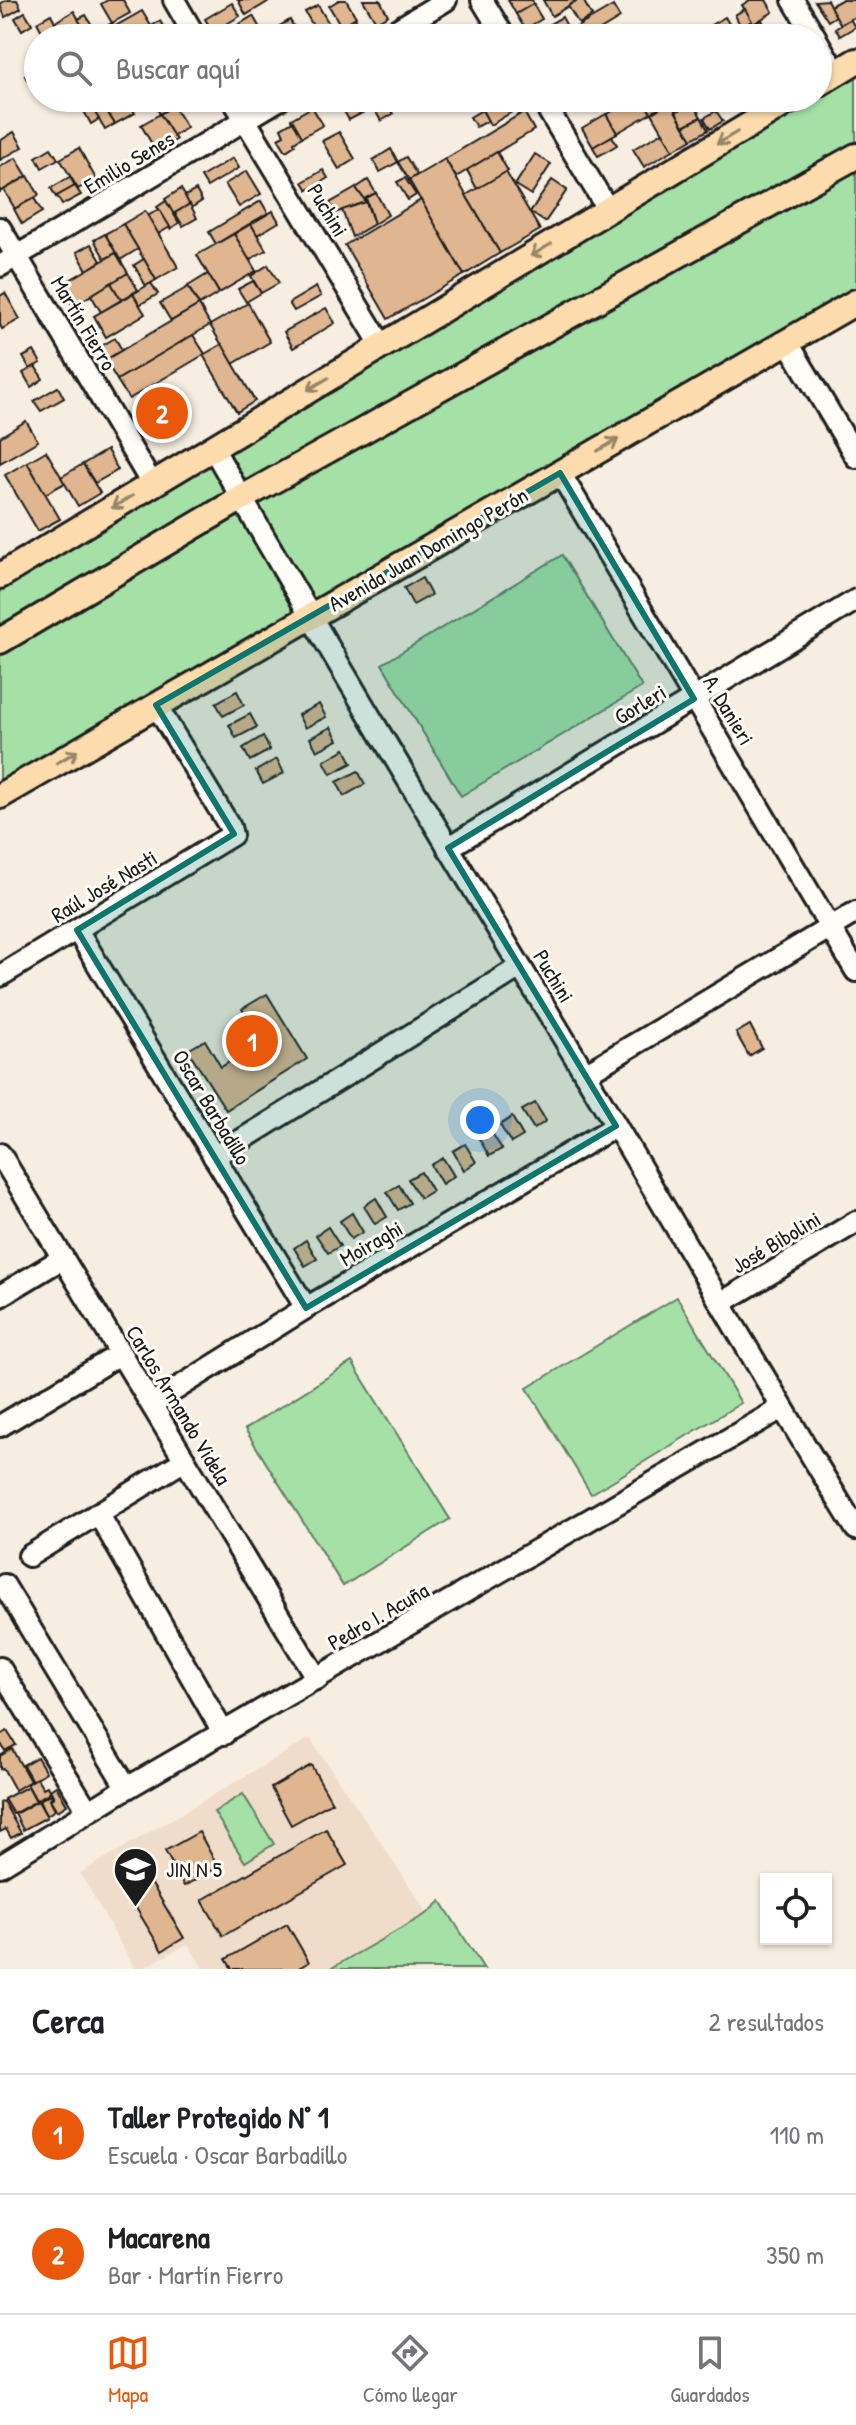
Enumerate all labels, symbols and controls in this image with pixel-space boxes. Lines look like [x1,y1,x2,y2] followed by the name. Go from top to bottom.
[24,24,832,112] search box
[52,46,96,90] icon: search
[116,48,241,88] text: Buscar aquí
[78,123,180,201] street label: Emilio Senes
[716,130,739,146] one-way arrow
[300,178,356,242] street label: Puchini
[530,243,553,259] one-way arrow
[44,270,124,376] street label: Martín Fierro
[307,377,330,393] one-way arrow
[136,383,188,443] pin: 2
[596,437,619,453] one-way arrow
[323,480,533,618] street label: Avenida Juan Domingo Perón
[111,495,134,511] one-way arrow
[696,669,762,751] street label: A. Danieri
[608,677,672,731] street label: Gorleri
[55,749,78,765] one-way arrow
[45,843,163,929] street label: Raúl José Nasti
[526,944,582,1008] street label: Puchini
[226,1011,278,1071] pin: 1
[166,1044,258,1170] street label: Oscar Barbadillo
[460,1100,500,1140] your location
[726,1204,826,1280] street label: José Bibolini
[334,1213,408,1273] street label: Moiraghi
[119,1319,239,1491] street label: Carlos Armando Videla
[322,1575,434,1657] street label: Pedro I. Acuña
[111,1845,159,1908] school or university icon: JIN N 5
[166,1854,222,1884] place label: JIN N 5
[760,1873,832,1945] map controls
[760,1873,832,1945] button: locate
[32,1998,104,2044] text: Cerca
[708,2004,824,2039] text: 2 resultados
[108,2097,329,2137] text: Taller Protegido N° 1
[53,2117,63,2152] text: 1
[770,2117,824,2152] text: 110 m
[108,2137,347,2172] text: Escuela · Oscar Barbadillo
[108,2217,210,2257] text: Macarena
[52,2237,64,2272] text: 2
[766,2237,824,2272] text: 350 m
[108,2257,283,2292] text: Bar · Martín Fierro
[106,2331,150,2409] tab: Mapa
[363,2331,458,2409] tab: Cómo llegar
[670,2331,750,2409] tab: Guardados

